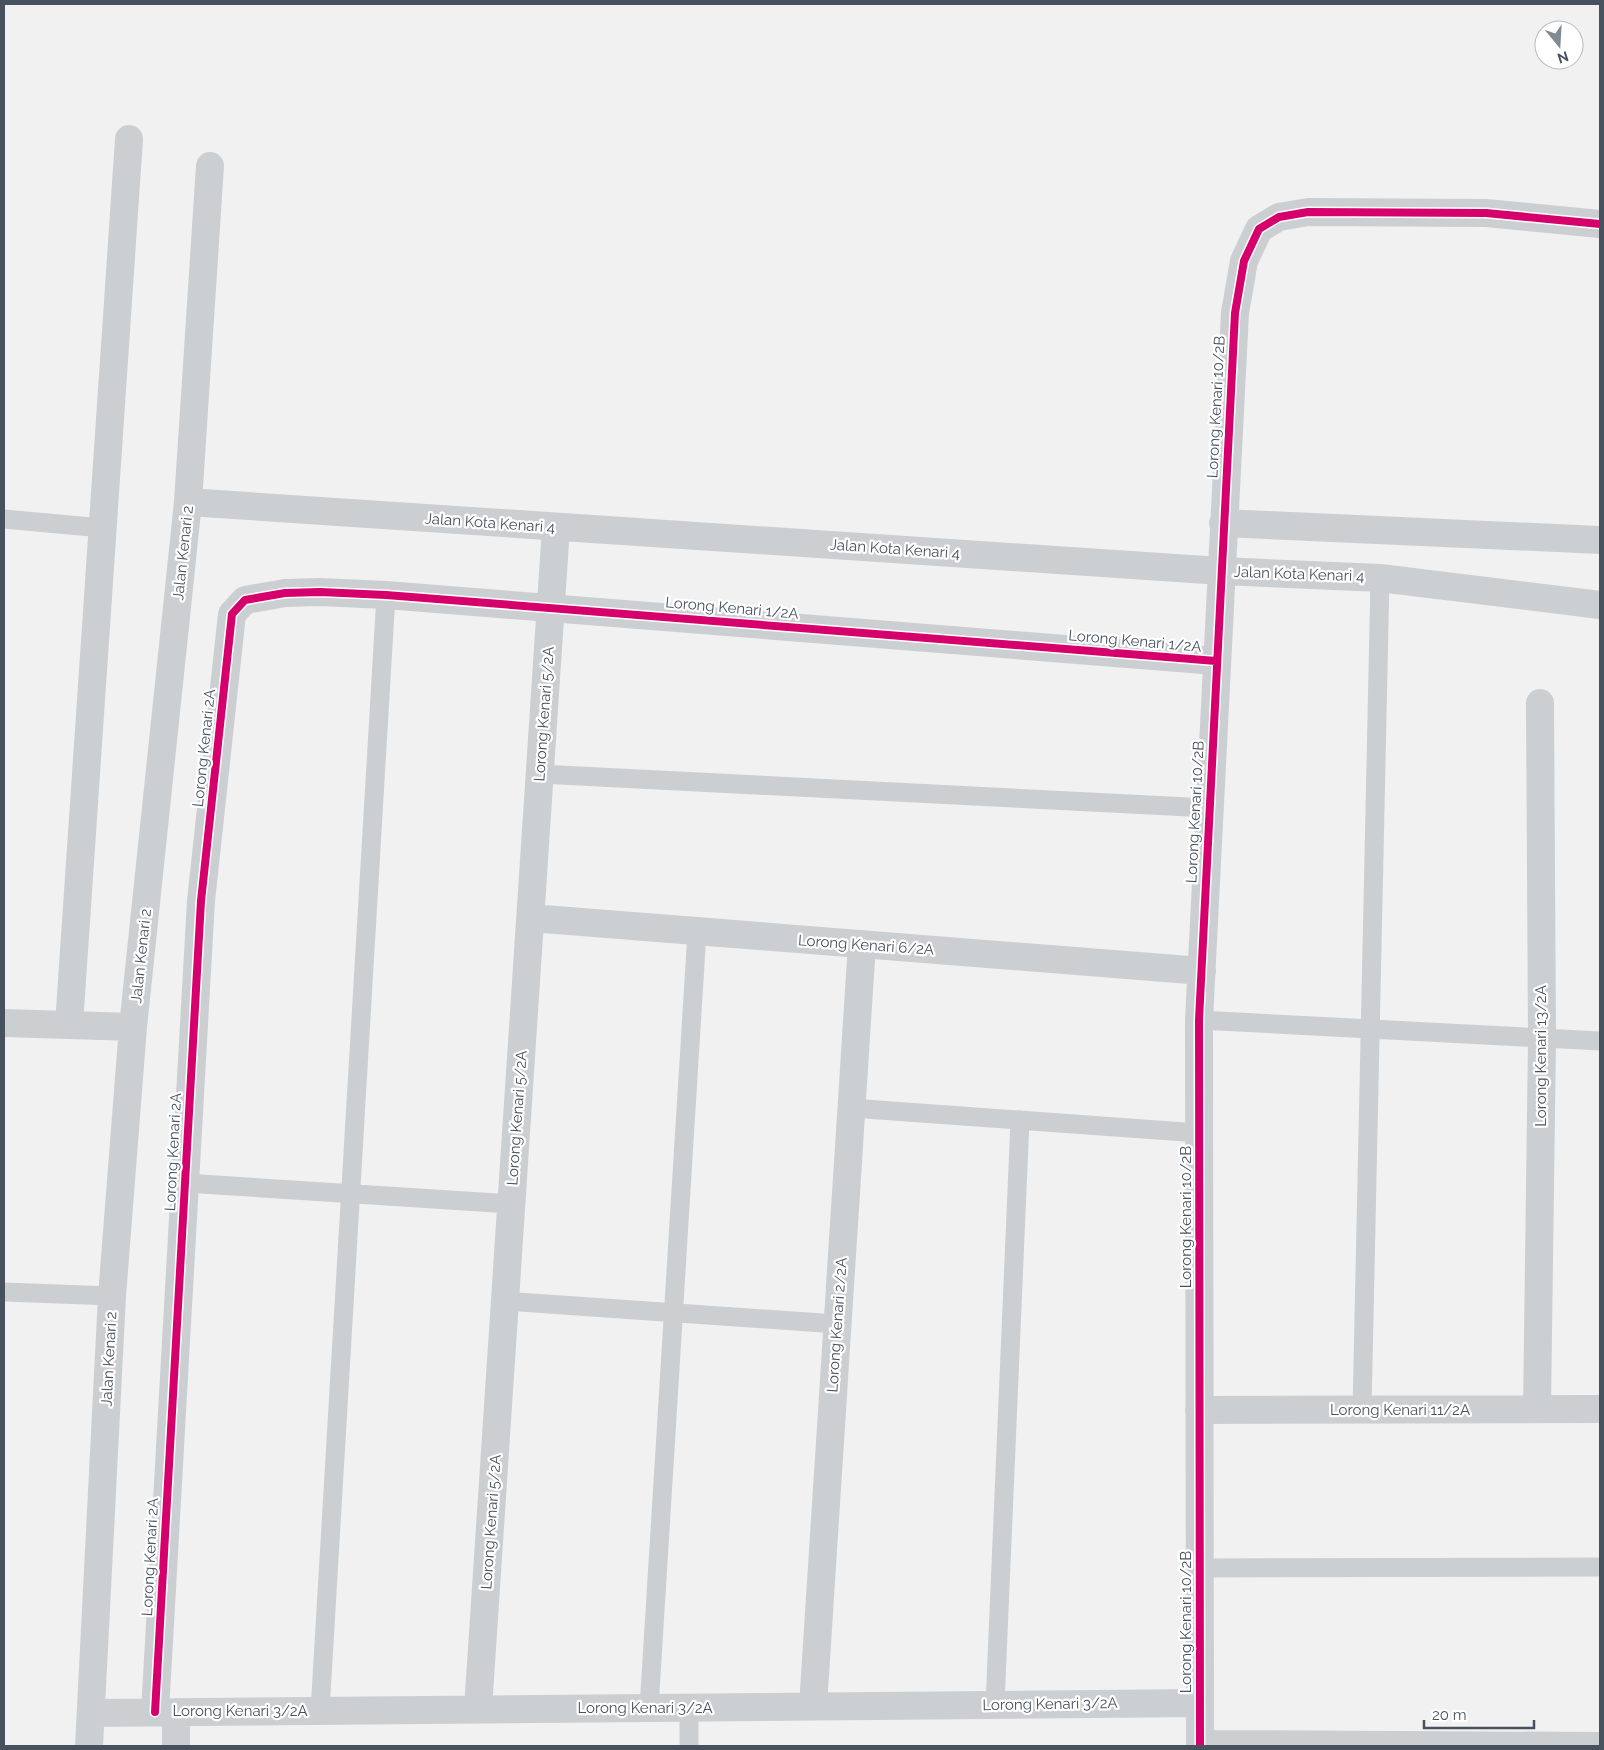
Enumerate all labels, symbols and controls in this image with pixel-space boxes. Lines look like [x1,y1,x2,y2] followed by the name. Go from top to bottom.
[1534,20,1584,70] north arrow
[1555,48,1571,67] text: N
[1203,335,1229,479] street label: Lorong Kenari 10/2B
[169,505,197,601] street label: Jalan Kenari 2
[424,509,556,537] street label: Jalan Kota Kenari 4
[829,535,961,563] street label: Jalan Kota Kenari 4
[1233,563,1365,585] street label: Jalan Kota Kenari 4
[665,593,799,623] street label: Lorong Kenari 1/2A
[1068,626,1202,656] street label: Lorong Kenari 1/2A
[530,646,558,782] street label: Lorong Kenari 5/2A
[189,688,219,808] street label: Lorong Kenari 2A
[1182,740,1208,884] street label: Lorong Kenari 10/2B
[127,908,155,1004] street label: Jalan Kenari 2
[797,931,935,959] street label: Lorong Kenari 6/2A
[1532,985,1550,1127] street label: Lorong Kenari 13/2A
[503,1050,531,1186] street label: Lorong Kenari 5/2A
[161,1092,185,1212] street label: Lorong Kenari 2A
[1177,1146,1195,1288] street label: Lorong Kenari 10/2B
[823,1257,851,1393] street label: Lorong Kenari 2/2A
[98,1311,120,1407] street label: Jalan Kenari 2
[1330,1401,1470,1419] street label: Lorong Kenari 11/2A
[477,1454,505,1590] street label: Lorong Kenari 5/2A
[138,1497,162,1617] street label: Lorong Kenari 2A
[1177,1551,1195,1693] street label: Lorong Kenari 10/2B
[982,1694,1118,1714] street label: Lorong Kenari 3/2A
[1424,1698,1534,1730] scale bar
[577,1699,713,1717] street label: Lorong Kenari 3/2A
[172,1702,308,1720] street label: Lorong Kenari 3/2A
[1432,1706,1467,1724] text: 20 m

